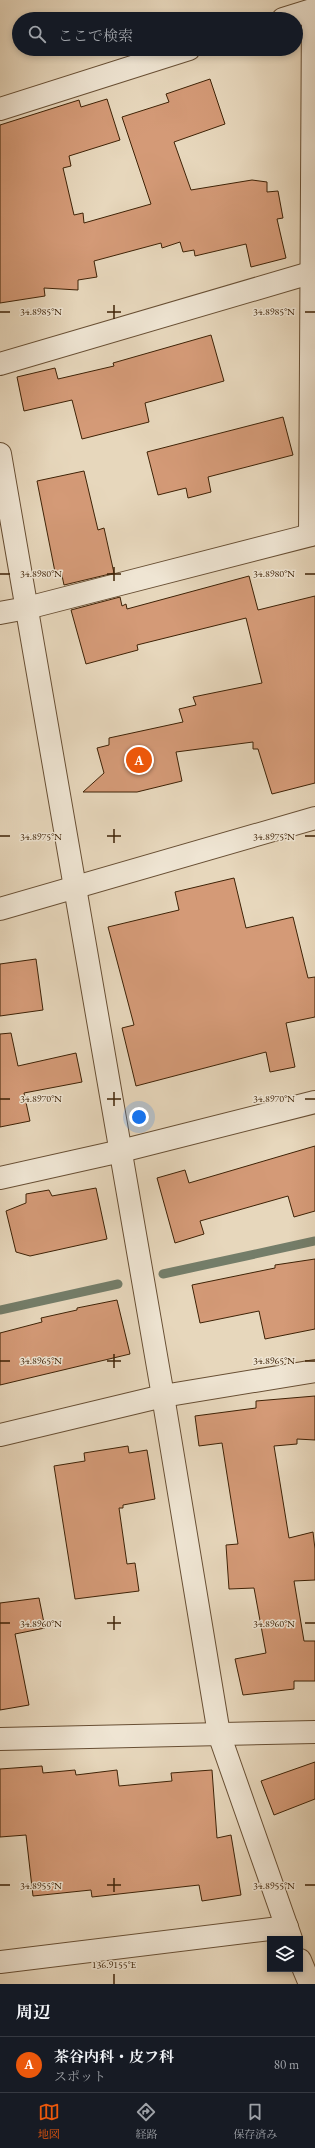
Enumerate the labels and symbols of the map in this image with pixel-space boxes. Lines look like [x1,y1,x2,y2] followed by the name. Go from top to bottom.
[20,305,62,318] text: 34.8985°N
[253,305,295,318] text: 34.8985°N
[20,567,62,580] text: 34.8980°N
[253,567,295,580] text: 34.8980°N
[126,745,152,775] pin: A
[20,830,62,843] text: 34.8975°N
[253,830,295,843] text: 34.8975°N
[20,1092,62,1105] text: 34.8970°N
[253,1092,295,1105] text: 34.8970°N
[129,1107,149,1127] your location
[20,1354,62,1367] text: 34.8965°N
[253,1354,295,1367] text: 34.8965°N
[20,1617,62,1630] text: 34.8960°N
[253,1617,295,1630] text: 34.8960°N
[20,1879,62,1892] text: 34.8955°N
[253,1879,295,1892] text: 34.8955°N
[92,1958,137,1971] text: 136.9155°E

